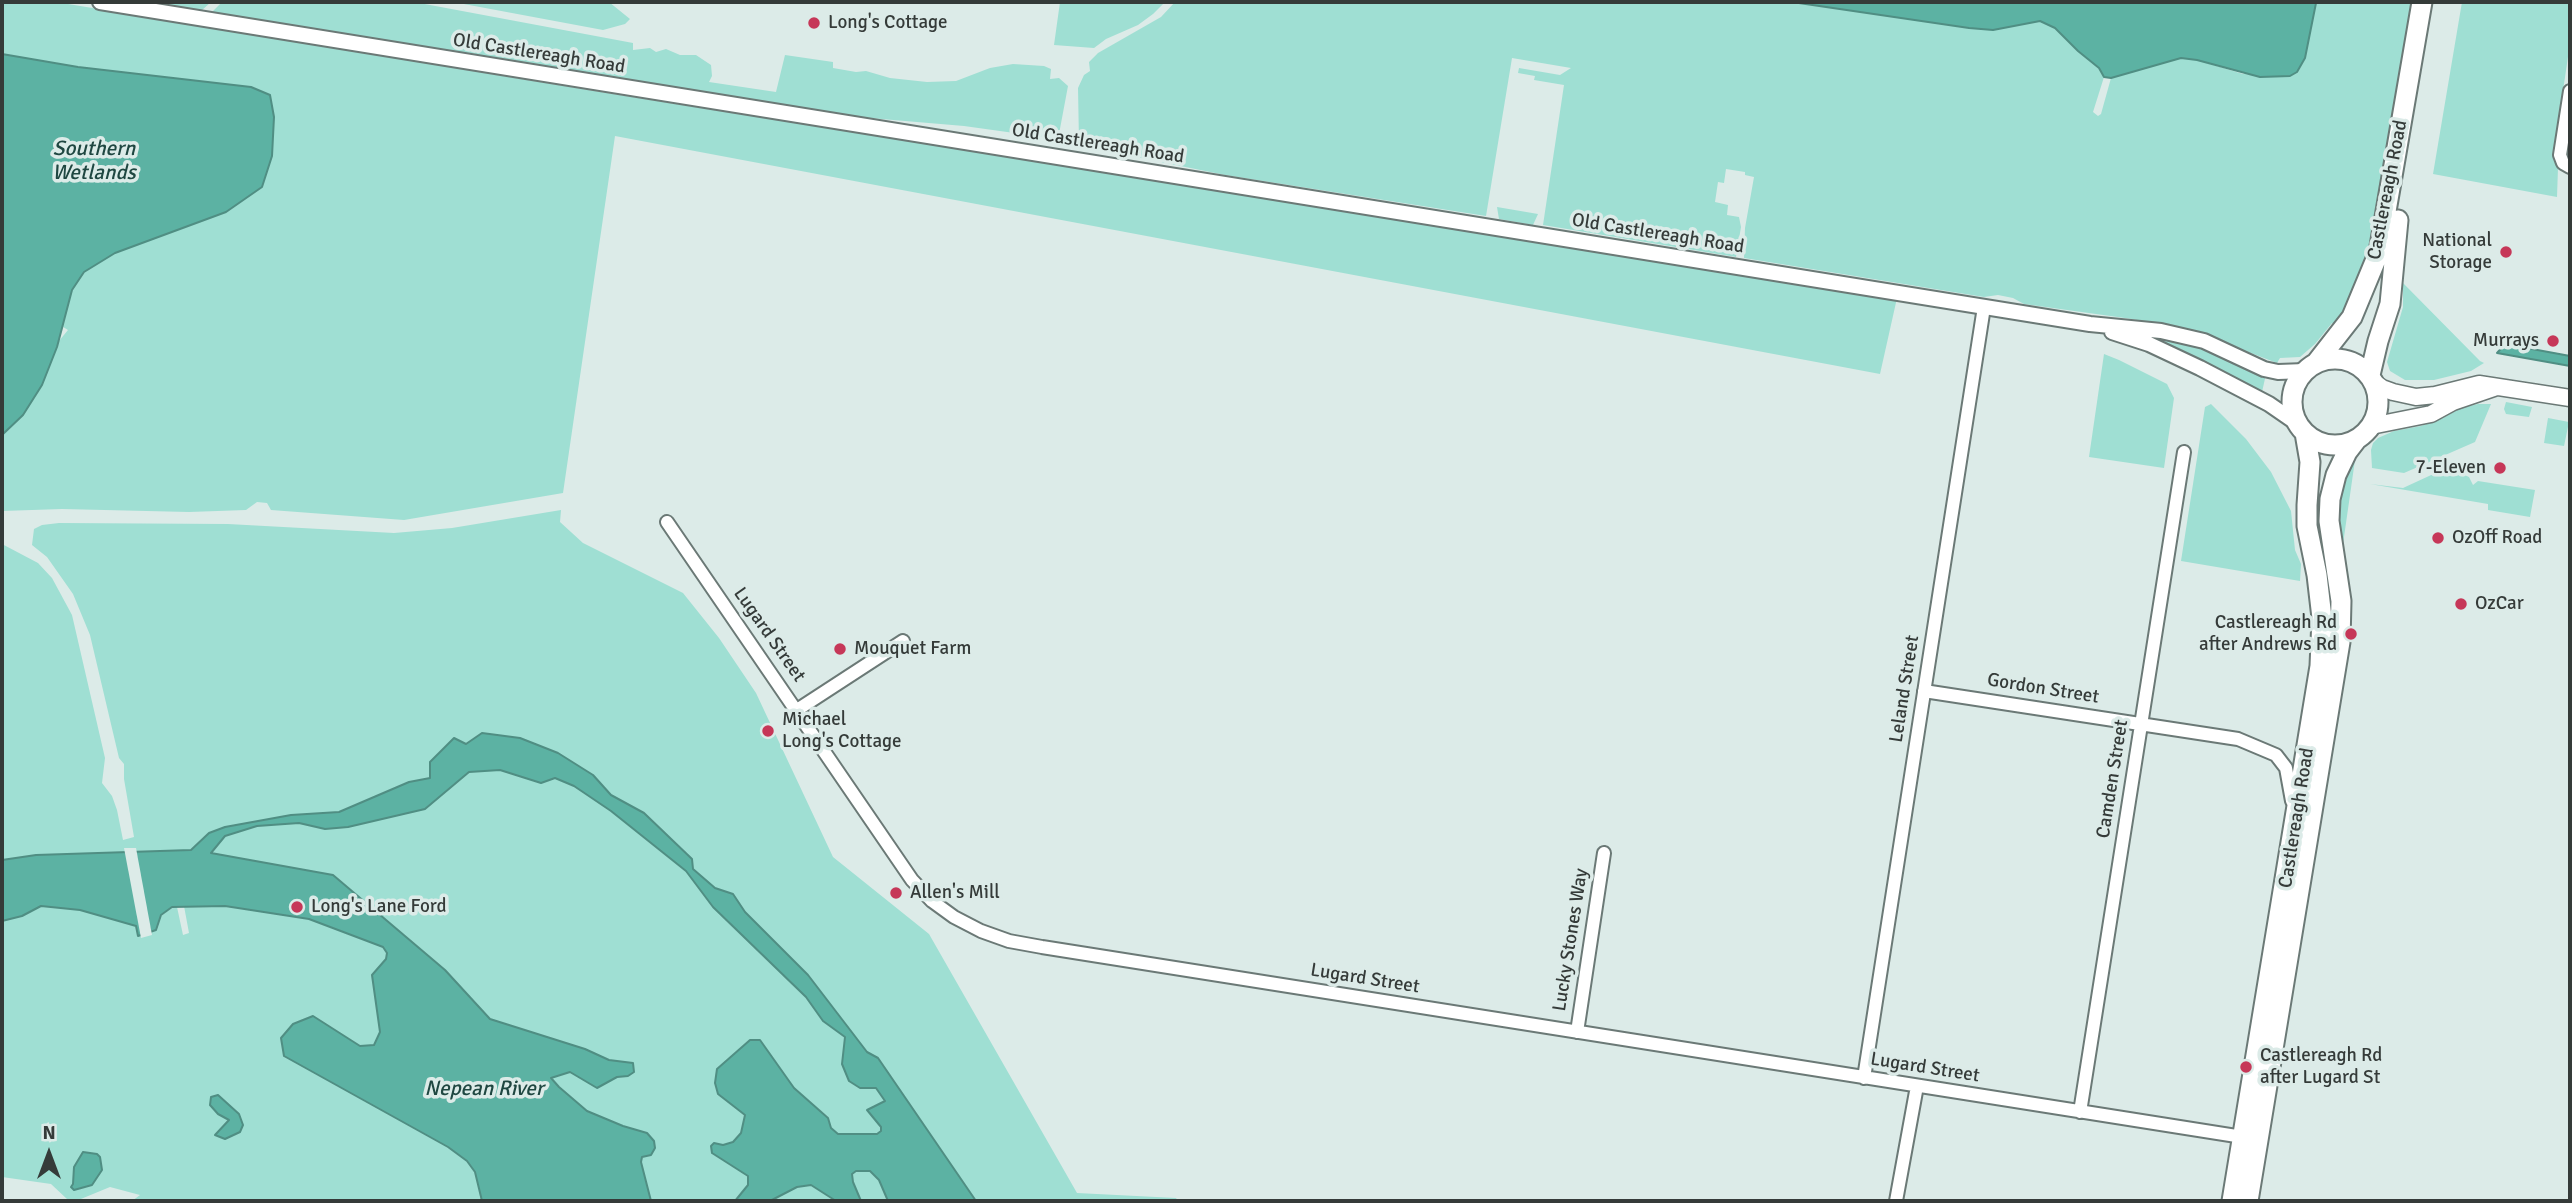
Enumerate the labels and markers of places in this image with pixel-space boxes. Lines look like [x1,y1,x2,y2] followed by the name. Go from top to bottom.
[828,12,948,34] place label: Long's Cottage
[806,15,822,31] marker: Long's Cottage
[2422,230,2492,274] place label: National Storage
[2498,244,2514,260] marker: National Storage
[2473,330,2539,352] place label: Murrays
[2545,333,2561,349] marker: Murrays
[2415,457,2486,479] place label: 7-Eleven
[2492,460,2508,476] marker: 7-Eleven
[2452,527,2542,549] place label: OzOff Road
[2430,530,2446,546] marker: OzOff Road
[2475,593,2524,615] place label: OzCar
[2453,596,2469,612] marker: OzCar
[2199,612,2337,656] place label: Castlereagh Rd after Andrews Rd
[2343,626,2359,642] marker: Castlereagh Rd after Andrews Rd
[854,638,971,660] place label: Mouquet Farm
[832,641,848,657] marker: Mouquet Farm
[782,709,902,753] place label: Michael Long's Cottage
[760,723,776,739] marker: Michael Long's Cottage
[910,882,1000,904] place label: Allen's Mill
[888,885,904,901] marker: Allen's Mill
[311,896,447,918] place label: Long's Lane Ford
[289,899,305,915] marker: Long's Lane Ford
[2260,1045,2382,1089] place label: Castlereagh Rd after Lugard St
[2238,1059,2254,1075] marker: Castlereagh Rd after Lugard St

